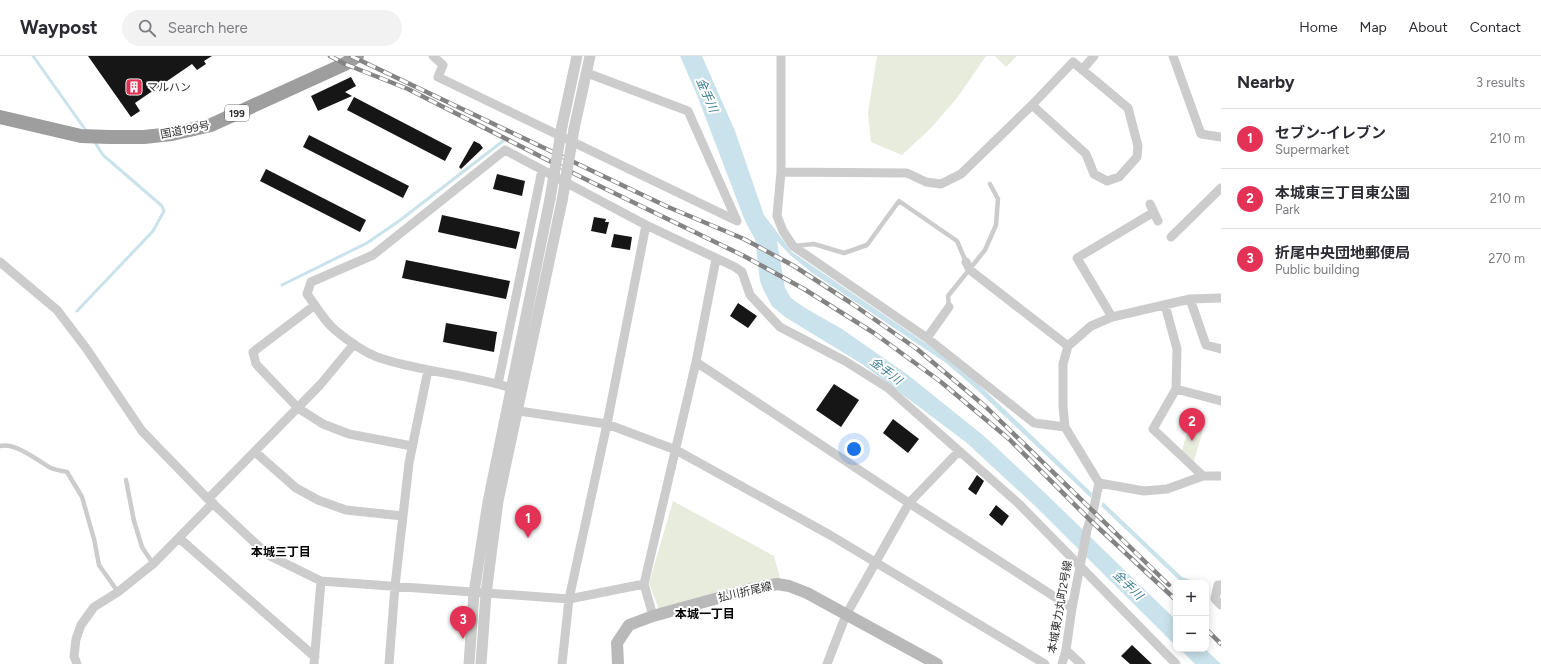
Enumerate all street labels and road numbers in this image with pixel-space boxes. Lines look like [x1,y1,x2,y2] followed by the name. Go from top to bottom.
[225,105,249,121] road number: 199
[159,119,211,141] street label: 国道199号
[1045,560,1075,654] street label: 本城東力丸町2号線
[717,579,773,605] street label: 払川折尾線

